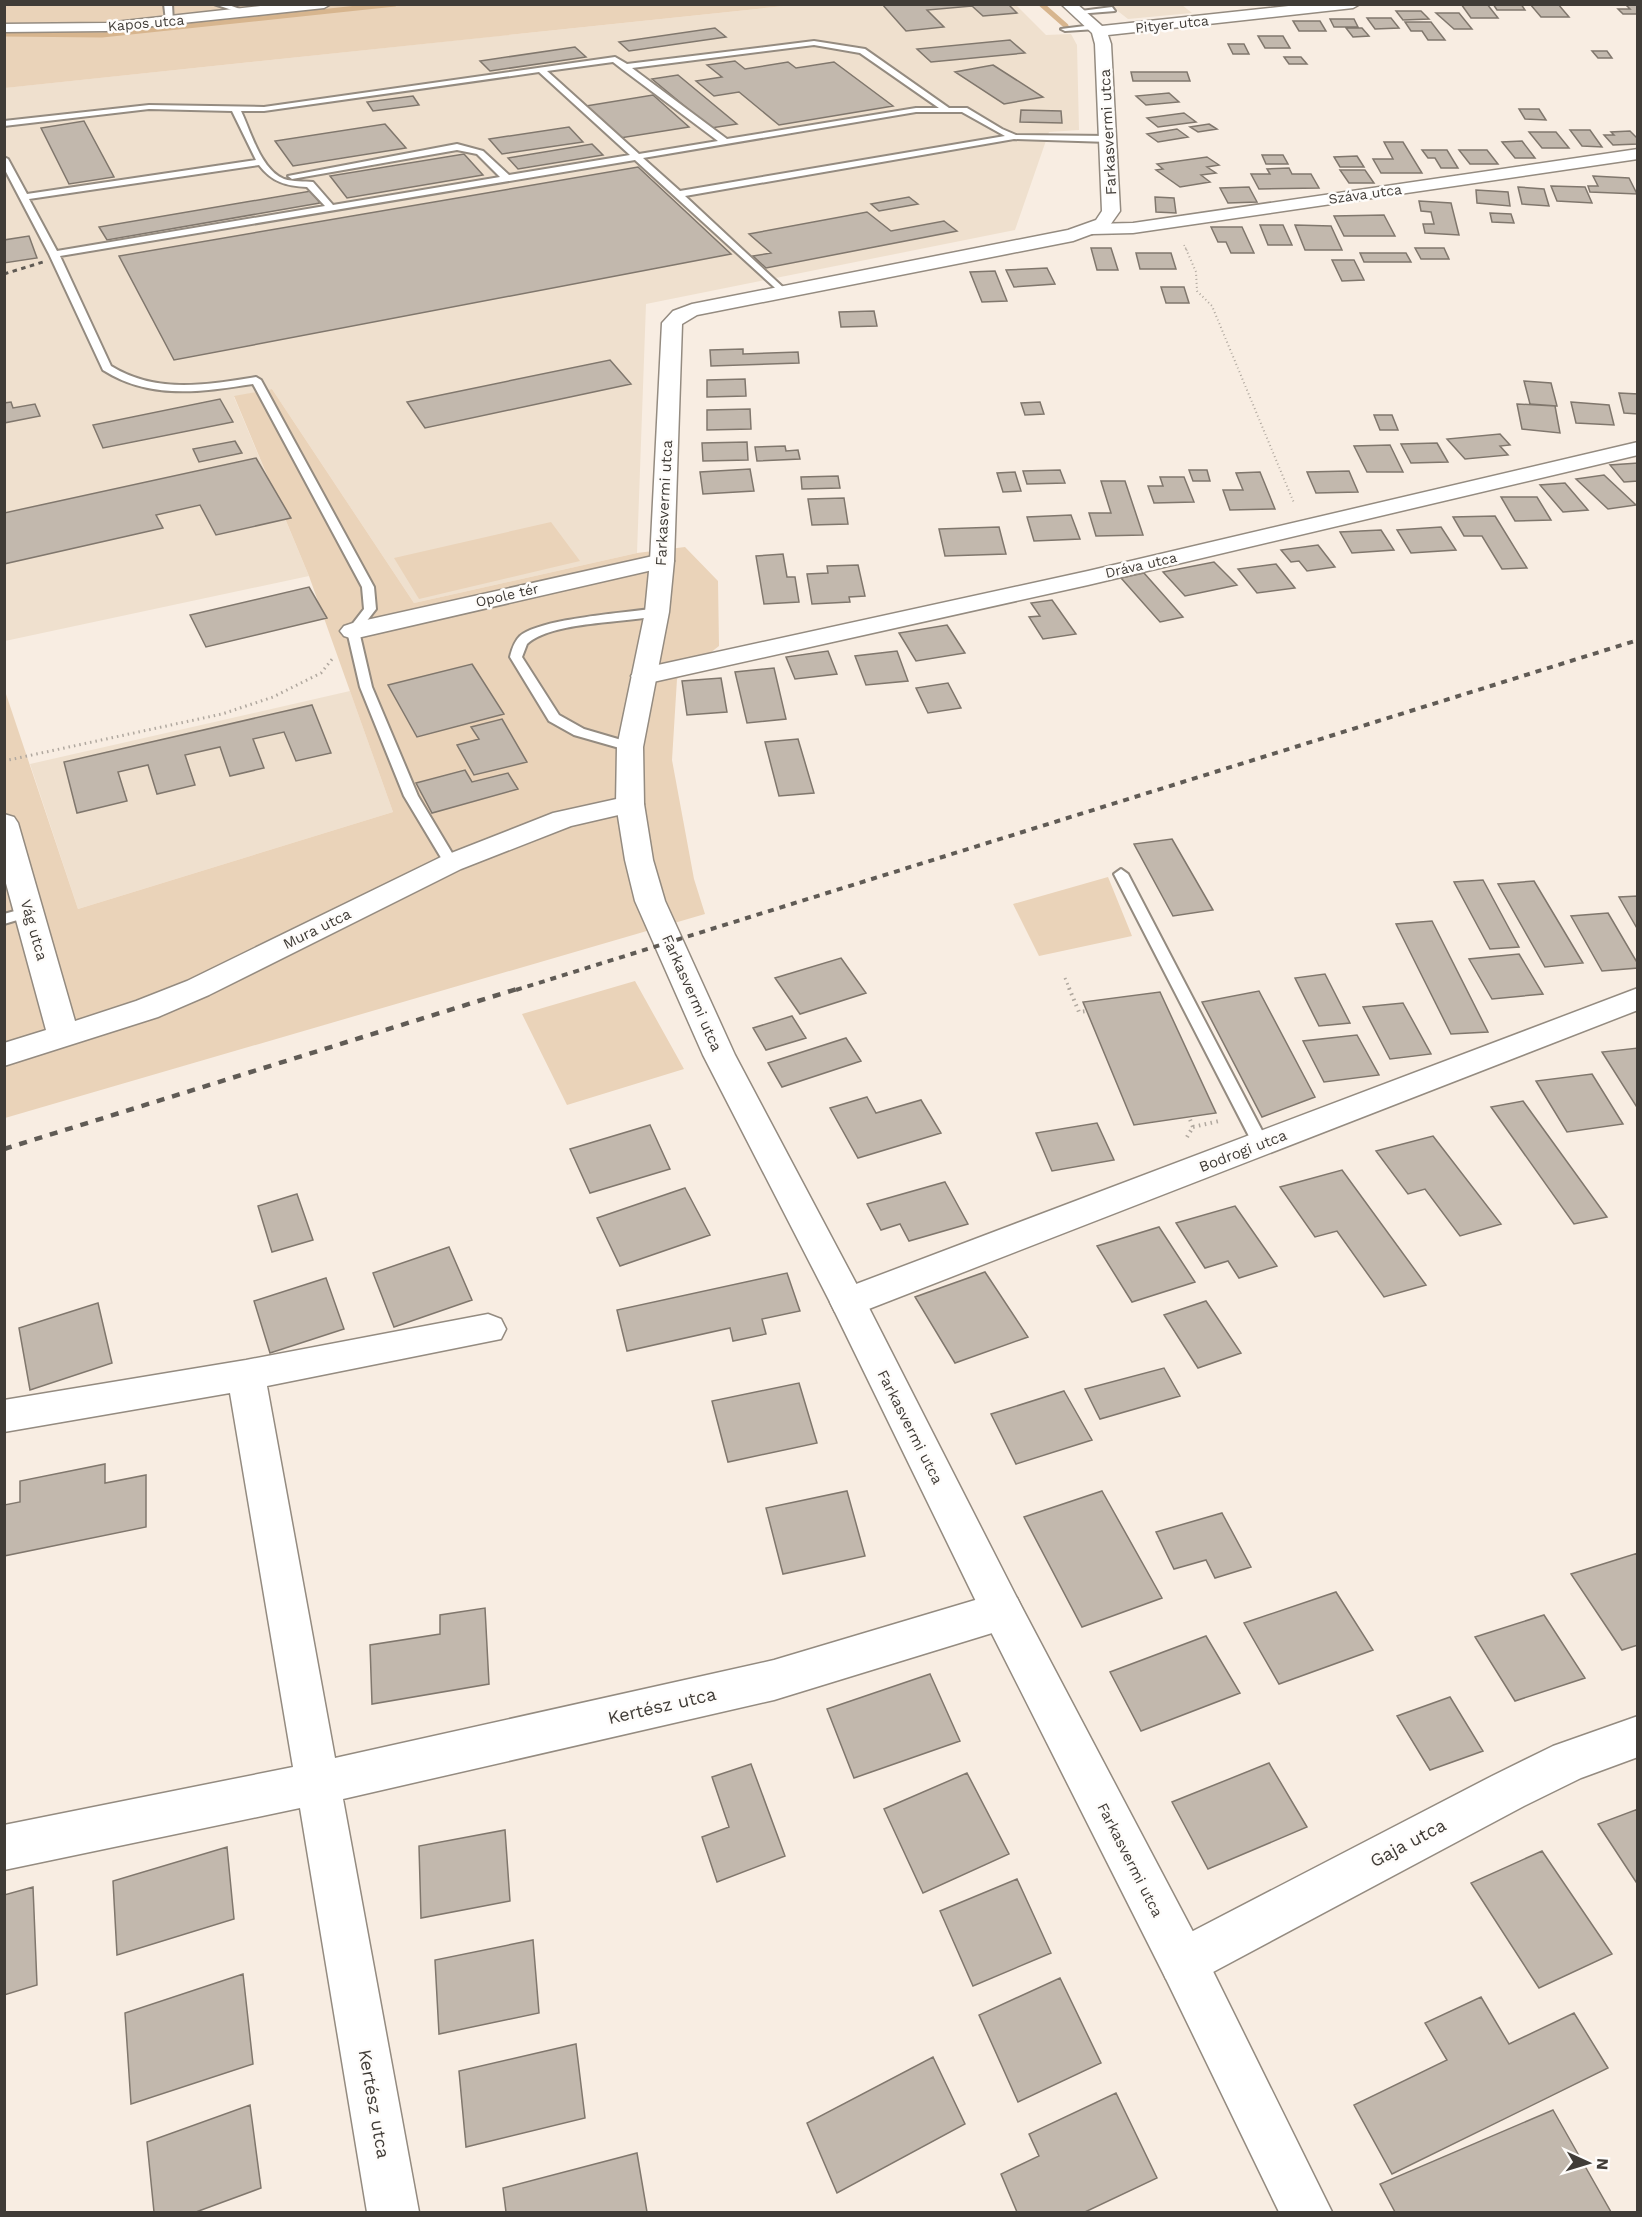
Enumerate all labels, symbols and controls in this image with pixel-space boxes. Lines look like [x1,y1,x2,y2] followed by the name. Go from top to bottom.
[107,12,185,34] street label: Kapos utca
[1134,12,1210,36] street label: Pityer utca
[1096,68,1120,195] street label: Farkasvermi utca
[1327,181,1403,207] street label: Száva utca
[652,439,676,566] street label: Farkasvermi utca
[1104,549,1178,581] street label: Dráva utca
[474,580,540,610] street label: Opole tér
[17,897,51,963] street label: Vág utca
[280,905,354,953] street label: Mura utca
[658,932,726,1055] street label: Farkasvermi utca
[1197,1126,1290,1176] street label: Bodrogi utca
[873,1367,947,1488] street label: Farkasvermi utca
[606,1683,718,1728] street label: Kertész utca
[1093,1800,1167,1921] street label: Farkasvermi utca
[1366,1814,1449,1871] street label: Gaja utca
[355,2048,394,2160] street label: Kertész utca
[1558,2133,1618,2193] north arrow
[1593,2157,1612,2171] text: N

